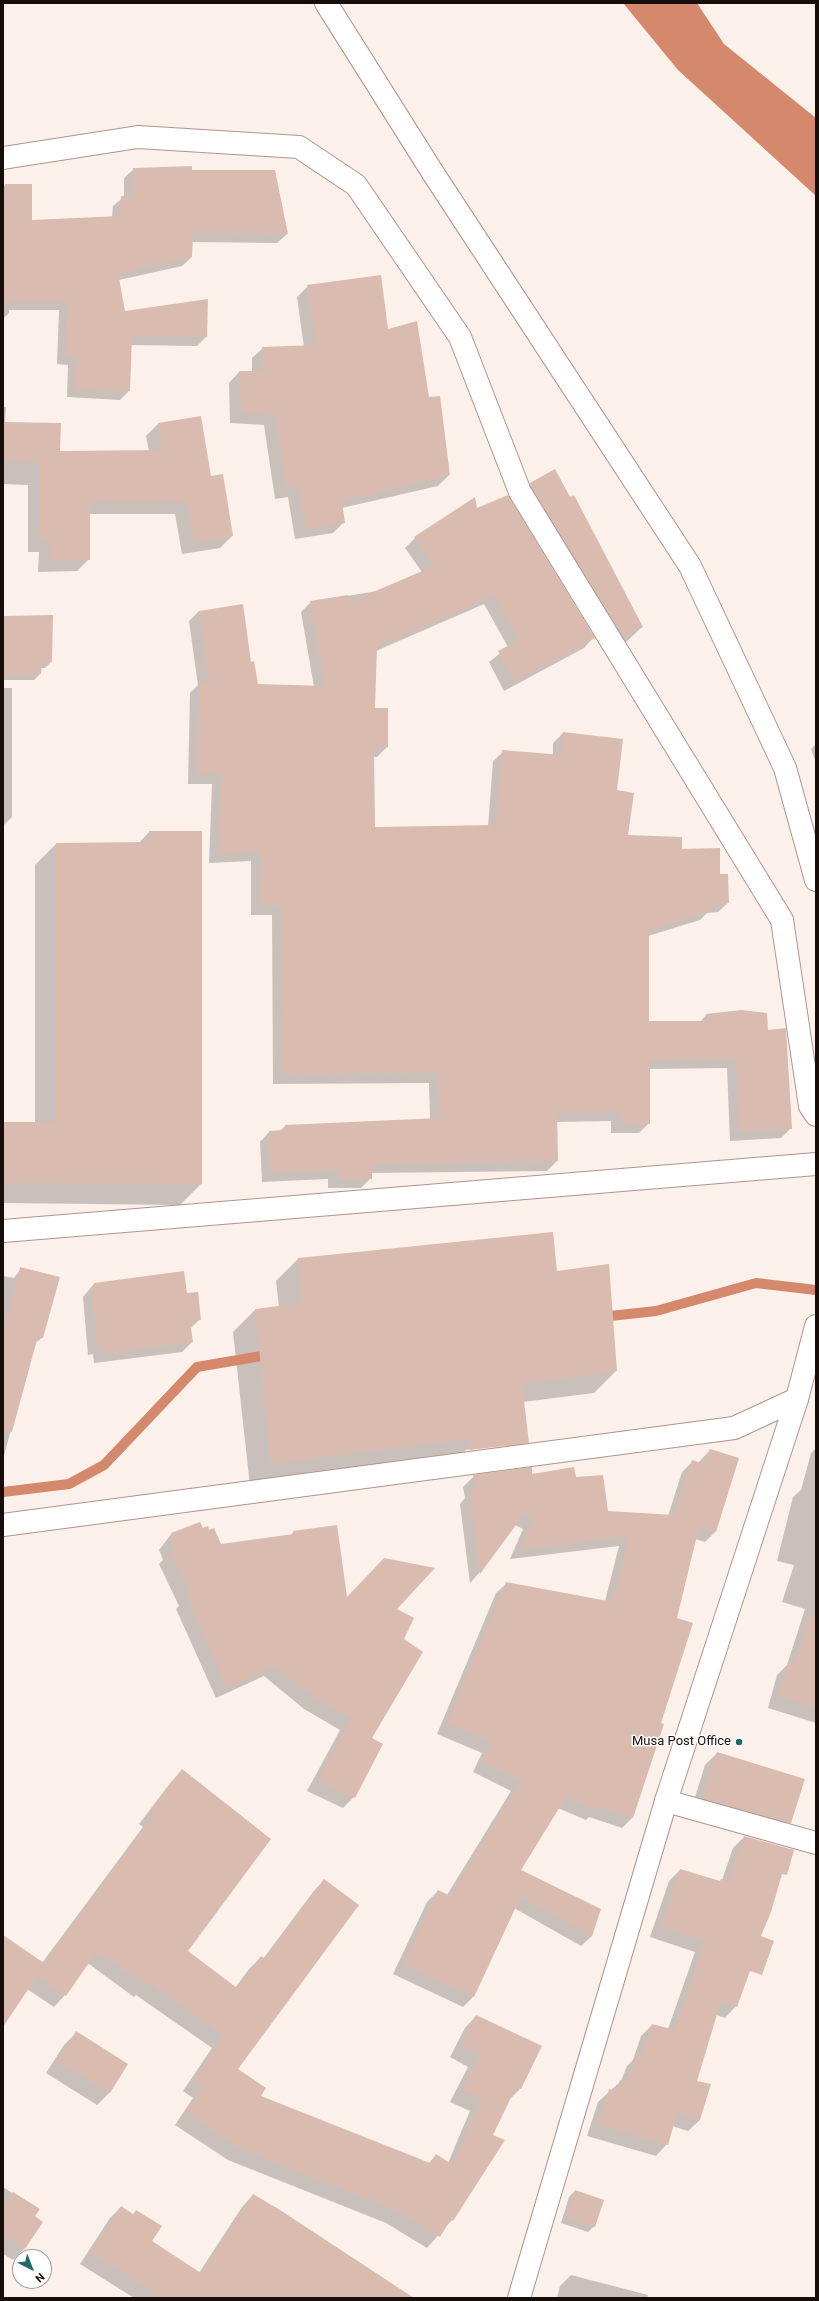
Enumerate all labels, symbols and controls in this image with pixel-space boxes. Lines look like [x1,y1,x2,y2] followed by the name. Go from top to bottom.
[632,1734,731,1750] place label: Musa Post Office
[734,1737,744,1747] marker: Musa Post Office
[12,2249,52,2289] north arrow
[32,2270,47,2285] text: N

